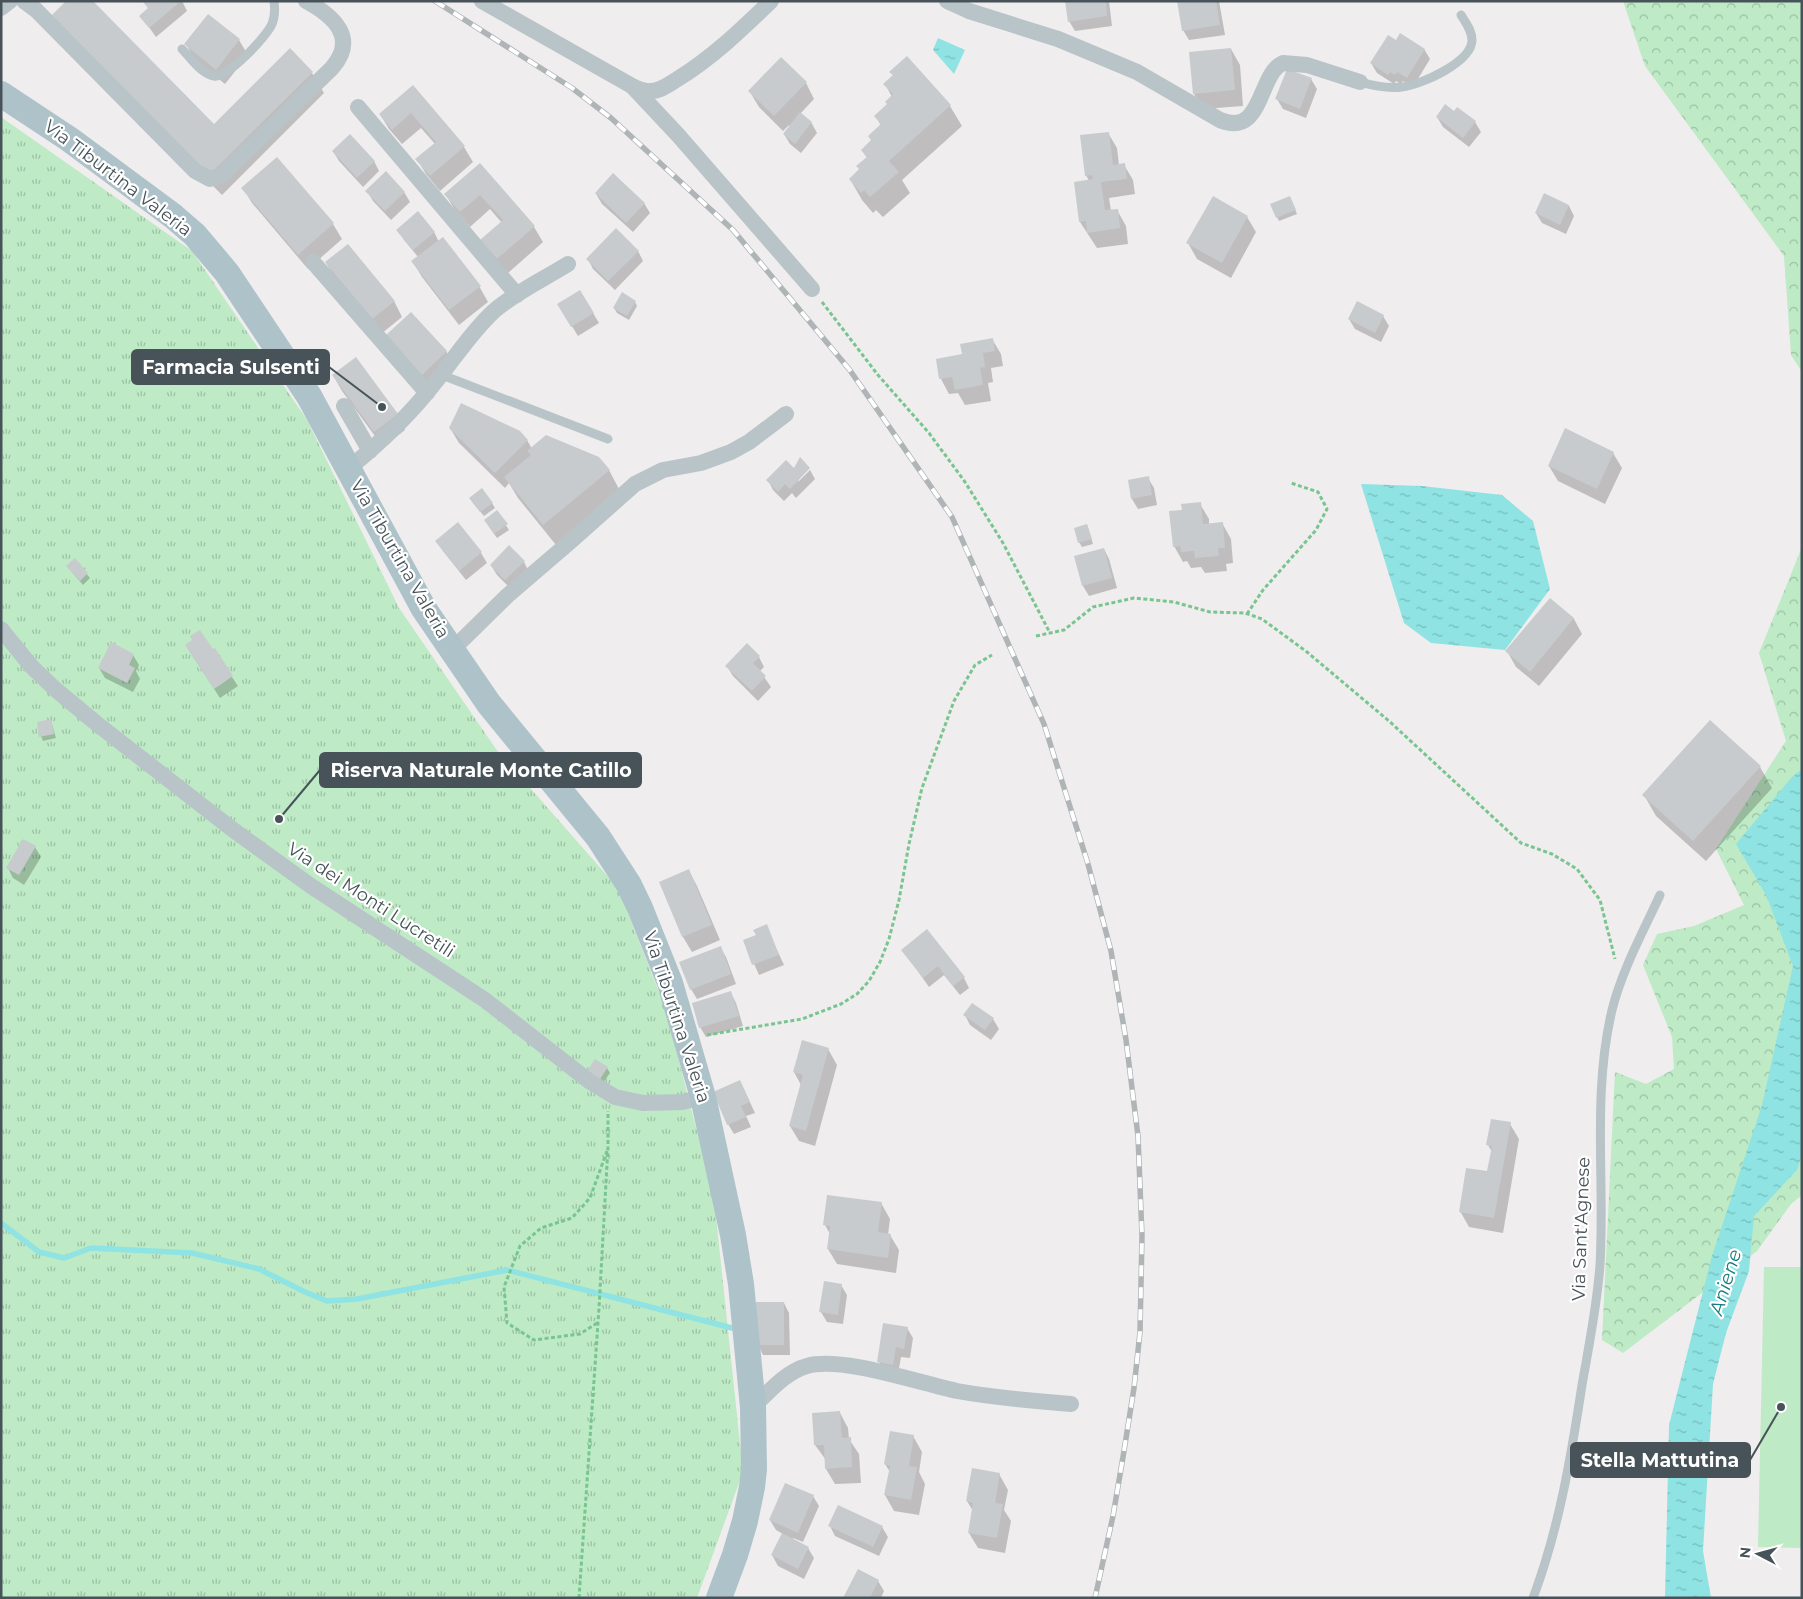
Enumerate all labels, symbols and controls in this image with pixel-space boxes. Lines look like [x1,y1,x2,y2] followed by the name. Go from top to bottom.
[40,115,196,241] street label: Via Tiburtina Valeria
[132,350,329,384] callout: Farmacia Sulsenti
[142,356,320,379] text: Farmacia Sulsenti
[346,476,454,642] street label: Via Tiburtina Valeria
[320,753,641,787] callout: Riserva Naturale Monte Catillo
[330,759,632,782] text: Riserva Naturale Monte Catillo
[283,838,459,962] street label: Via dei Monti Lucretili
[639,928,715,1106] street label: Via Tiburtina Valeria
[1567,1156,1595,1301] street label: Via Sant'Agnese
[1704,1247,1746,1319] water label: Aniene
[1571,1443,1750,1477] callout: Stella Mattutina
[1581,1449,1739,1472] text: Stella Mattutina
[1733,1529,1783,1579] north arrow
[1736,1546,1755,1559] text: N

